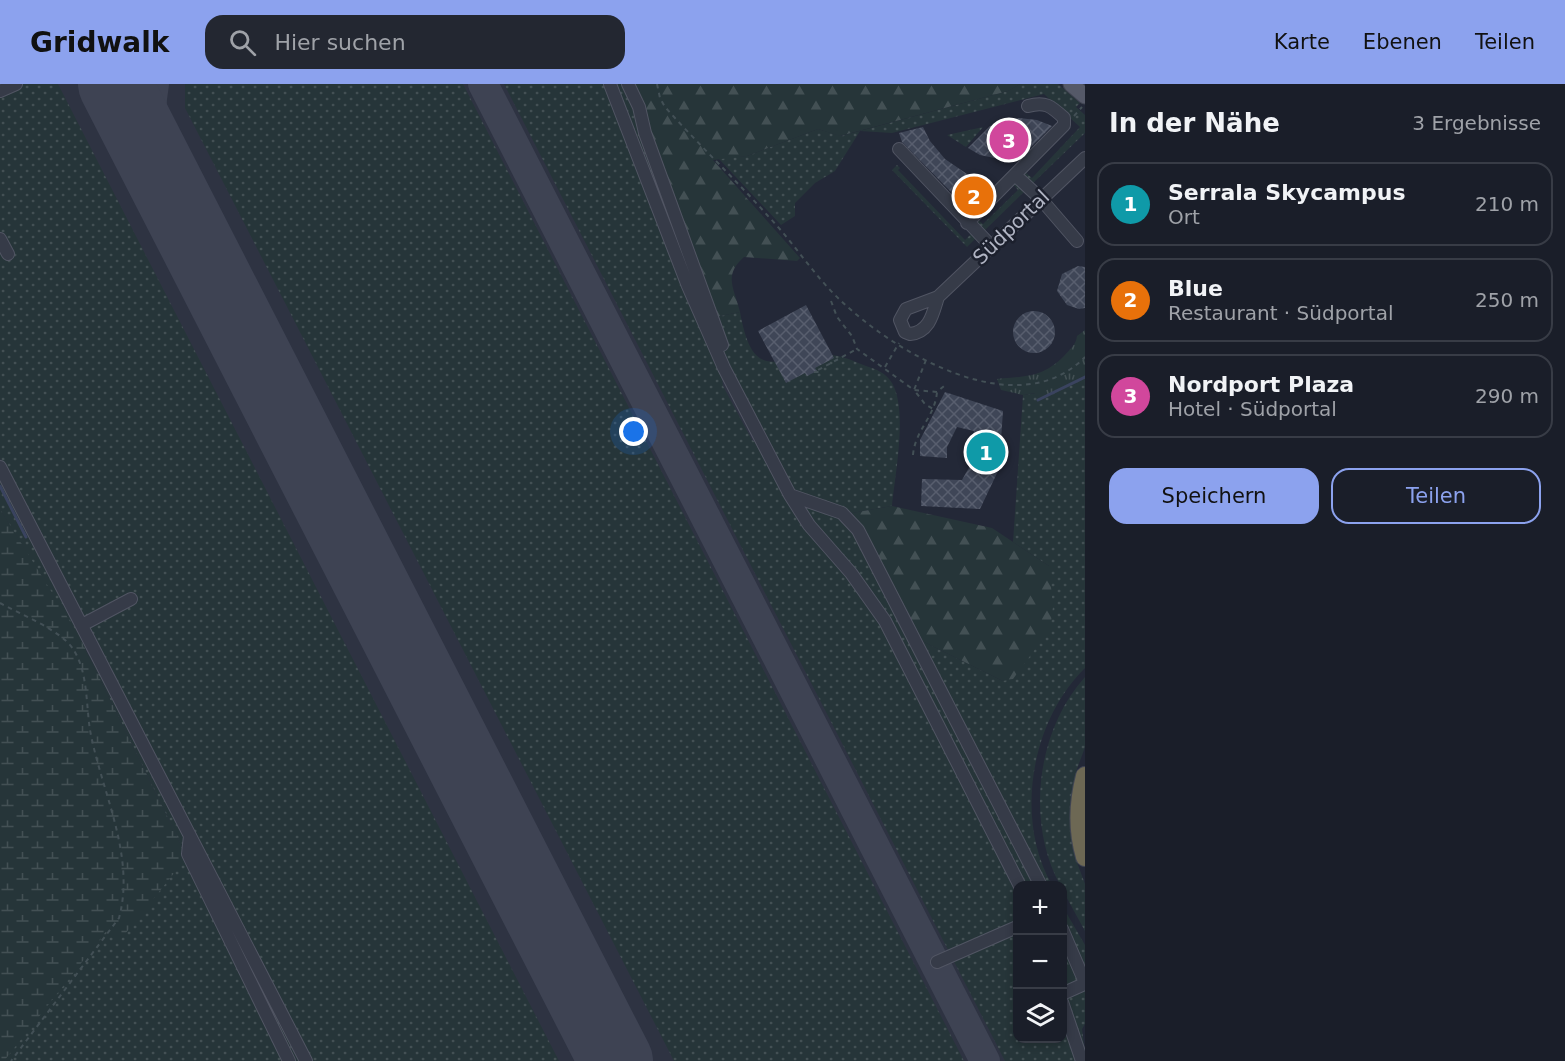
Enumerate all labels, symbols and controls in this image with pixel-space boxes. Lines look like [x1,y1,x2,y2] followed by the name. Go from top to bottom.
[205,15,625,69] search box
[30,26,169,59] text: Gridwalk
[226,26,259,59] icon: search
[274,30,406,55] text: Hier suchen
[1274,30,1330,54] text: Karte
[1363,30,1442,54] text: Ebenen
[1475,30,1535,54] text: Teilen
[1109,108,1280,138] text: In der Nähe
[1412,111,1541,135] text: 3 Ergebnisse
[990,118,1028,162] pin: 3
[954,174,994,218] pin: 2
[1168,180,1406,205] text: Serrala Skycampus
[968,185,1054,269] street label: Südportal
[1124,192,1137,216] text: 1
[1475,192,1539,216] text: 210 m
[1168,205,1200,229] text: Ort
[1168,276,1223,301] text: Blue
[1124,288,1137,312] text: 2
[1475,288,1539,312] text: 250 m
[1168,301,1393,325] text: Restaurant · Südportal
[1168,372,1354,397] text: Nordport Plaza
[1124,384,1137,408] text: 3
[1475,384,1539,408] text: 290 m
[1168,397,1337,421] text: Hotel · Südportal
[619,417,648,446] your location
[966,430,1006,475] pin: 1
[1109,468,1319,524] button: Speichern
[1331,468,1541,524] button: Teilen
[1013,881,1067,1043] map controls
[1013,881,1067,935] button: +
[1013,935,1067,989] button: −
[1013,989,1067,1043] button: layers

